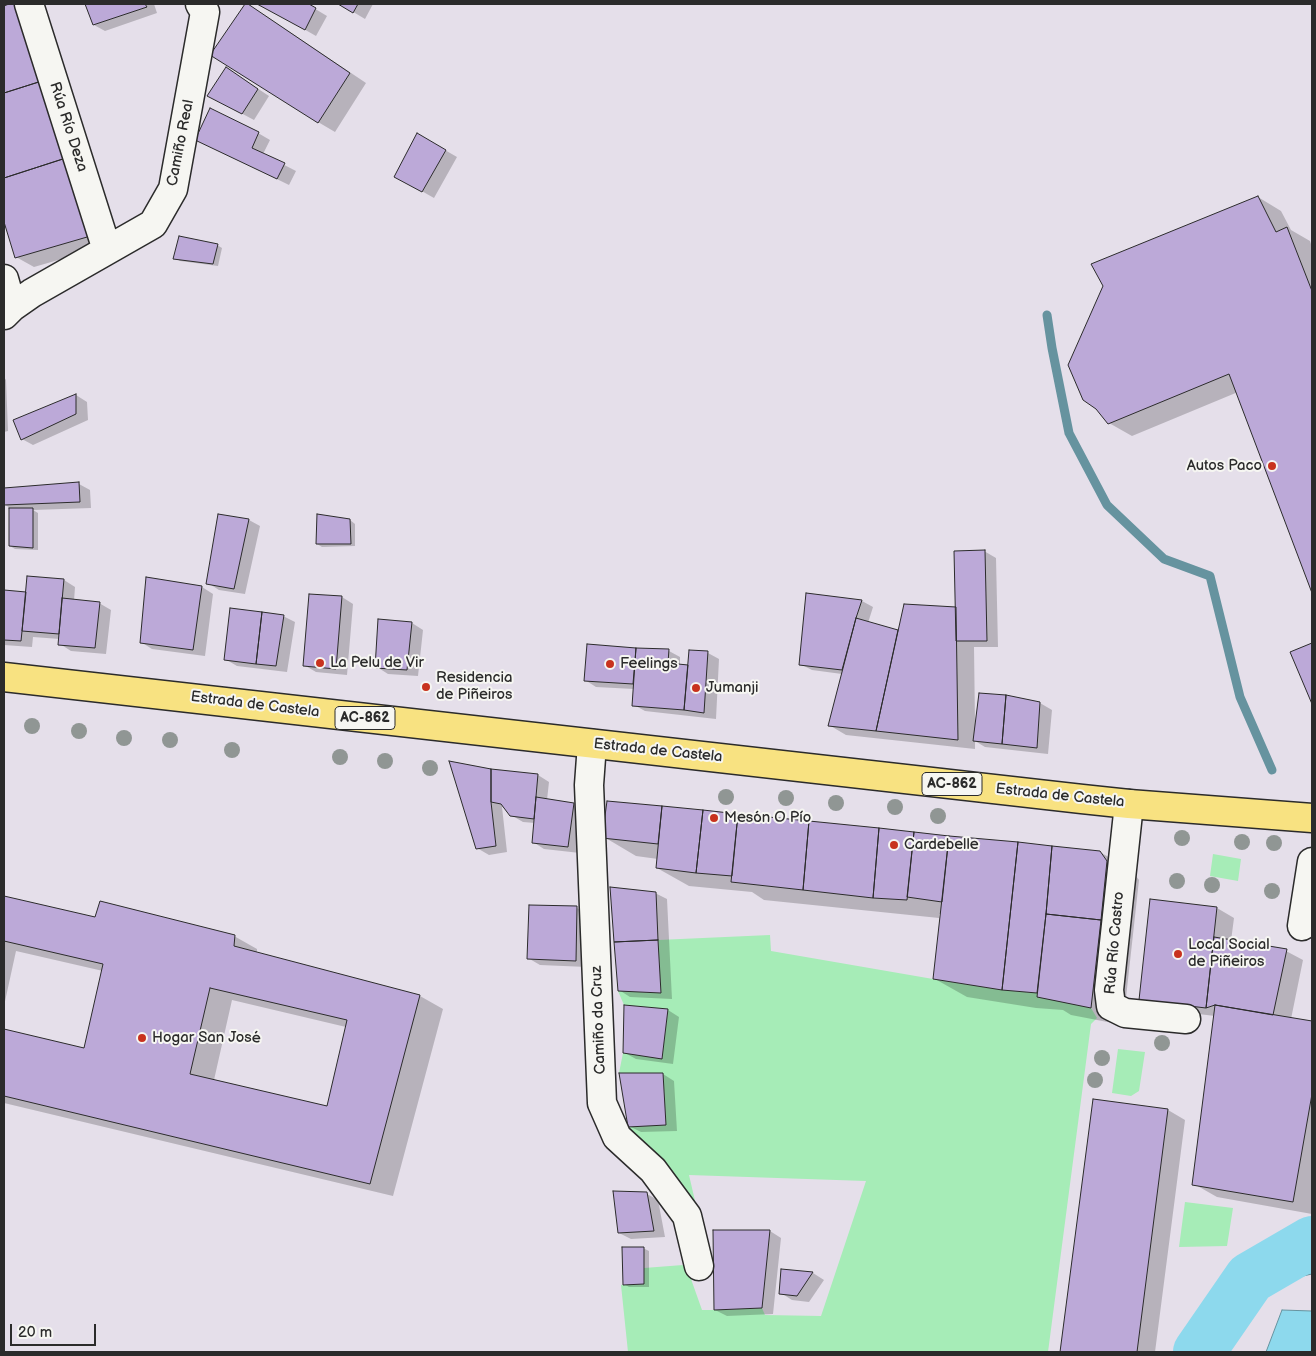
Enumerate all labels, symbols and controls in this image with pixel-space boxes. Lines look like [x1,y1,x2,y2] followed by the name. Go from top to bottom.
[45,80,91,174] street label: Rúa Río Deza
[164,98,198,188] street label: Camiño Real
[1187,457,1262,475] place label: Autos Paco
[1266,460,1278,472] marker: Autos Paco
[330,654,424,672] place label: La Pelu de Vir
[620,655,678,673] place label: Feelings
[314,657,326,669] marker: La Pelu de Vir
[604,658,616,670] marker: Feelings
[436,669,512,704] place label: Residencia de Piñeiros
[706,679,759,697] place label: Jumanji
[420,681,432,693] marker: Residencia de Piñeiros
[690,682,702,694] marker: Jumanji
[190,688,320,722] street label: Estrada de Castela
[335,706,395,730] road number: AC-862
[593,735,723,767] street label: Estrada de Castela
[922,772,982,796] road number: AC-862
[995,780,1125,812] street label: Estrada de Castela
[724,809,811,827] place label: Mesón O Pío
[708,812,720,824] marker: Mesón O Pío
[904,836,979,854] place label: Cardebelle
[888,839,900,851] marker: Cardebelle
[1102,891,1128,995] street label: Rúa Río Castro
[1188,936,1269,971] place label: Local Social de Piñeiros
[1172,948,1184,960] marker: Local Social de Piñeiros
[588,965,610,1075] street label: Camiño da Cruz
[152,1029,261,1047] place label: Hogar San José
[136,1032,148,1044] marker: Hogar San José
[12,1314,99,1346] scale bar
[18,1323,52,1342] text: 20 m

